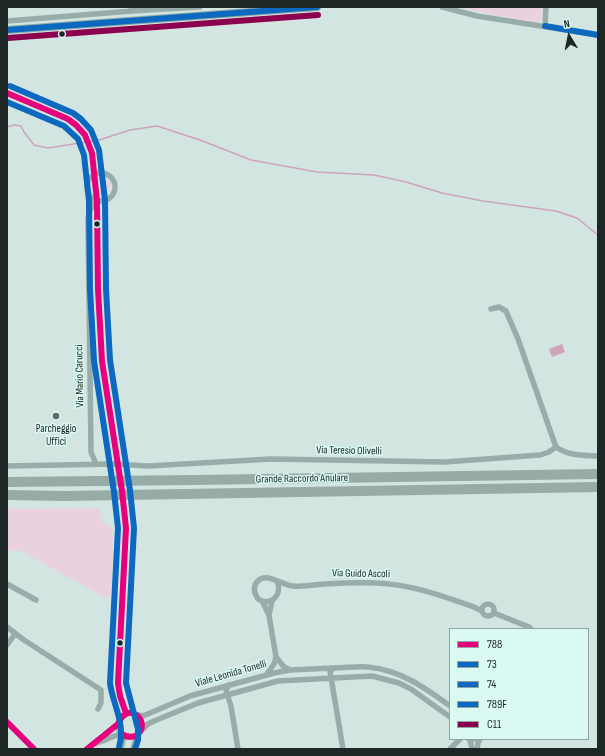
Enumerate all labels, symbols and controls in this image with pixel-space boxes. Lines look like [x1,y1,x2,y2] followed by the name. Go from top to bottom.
[549,16,589,56] north arrow
[563,17,571,31] text: N
[57,29,67,39] unlabelled marker
[92,219,102,229] unlabelled marker
[73,344,87,408] street label: Via Mario Carucci
[51,411,61,421] marker: Parcheggio Uffici
[36,422,76,448] place label: Parcheggio Uffici
[316,444,382,458] street label: Via Teresio Olivelli
[256,472,348,486] street label: Grande Raccordo Anulare
[332,567,390,581] street label: Via Guido Ascoli
[449,628,589,740] legend
[487,637,502,652] text: 788
[115,638,125,648] unlabelled marker
[487,657,497,672] text: 73
[194,658,268,690] street label: Viale Leonida Tonelli
[487,677,496,692] text: 74
[487,697,507,712] text: 789F
[487,717,501,732] text: C11

